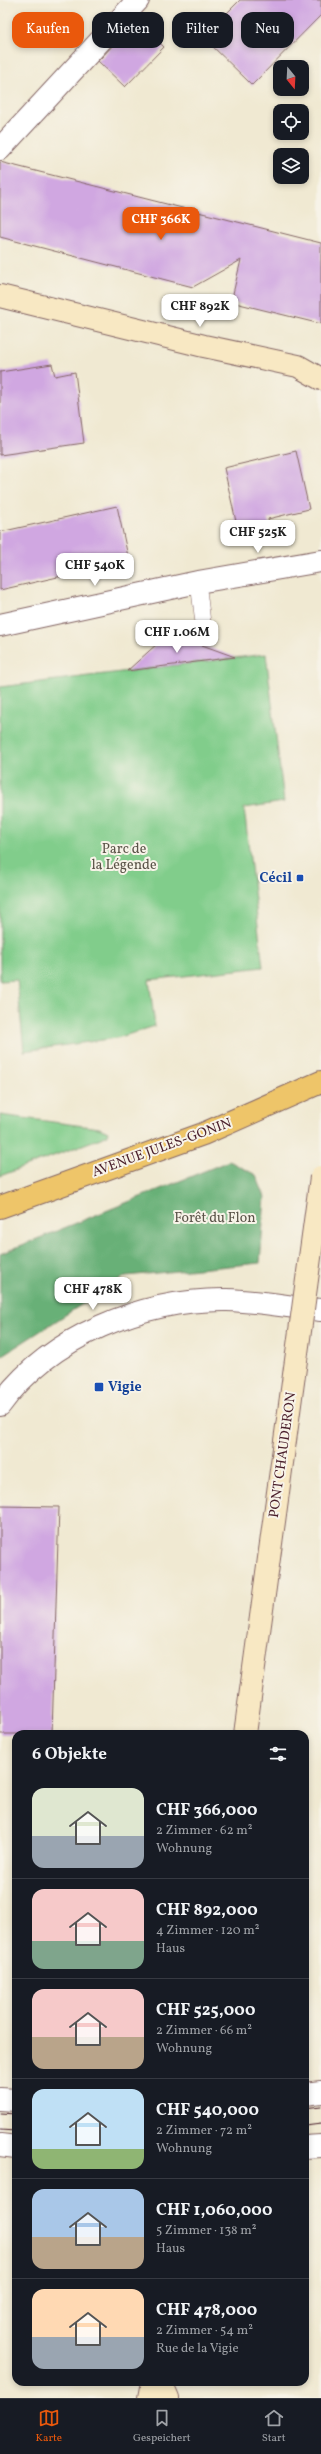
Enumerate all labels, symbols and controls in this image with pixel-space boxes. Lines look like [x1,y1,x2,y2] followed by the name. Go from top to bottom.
[12,12,84,48] chip: Kaufen
[92,12,164,48] chip: Mieten
[172,12,233,48] chip: Filter
[241,12,294,48] chip: Neu
[273,60,309,96] north arrow
[273,60,309,184] map controls
[273,104,309,140] button: locate
[273,148,309,184] button: layers
[120,207,202,241] pin: CHF 366K
[131,211,191,229] text: CHF 366K
[159,294,241,328] pin: CHF 892K
[170,298,230,316] text: CHF 892K
[217,520,299,554] pin: CHF 525K
[229,524,287,542] text: CHF 525K
[54,553,136,587] pin: CHF 540K
[65,557,125,575] text: CHF 540K
[131,620,223,654] pin: CHF 1.06M
[144,624,210,642] text: CHF 1.06M
[91,840,157,875] park label: Parc de la Légende
[260,869,292,888] place label: Cécil
[295,873,305,883] marker: Cécil
[90,1114,234,1182] street label: AVENUE JULES-GONIN
[174,1209,256,1228] park label: Forêt du Flon
[52,1277,134,1311] pin: CHF 478K
[63,1281,123,1299] text: CHF 478K
[108,1378,142,1397] place label: Vigie
[93,1381,105,1393] marker: Vigie
[265,1391,301,1519] street label: PONT CHAUDERON
[32,1743,107,1766] text: 6 Objekte
[267,1743,289,1765] icon: filters
[156,1799,258,1822] text: CHF 366,000
[64,1804,112,1852] icon: home
[156,1822,253,1840] text: 2 Zimmer · 62 m²
[156,1840,212,1858] text: Wohnung
[156,1899,258,1922] text: CHF 892,000
[64,1905,112,1953] icon: home
[156,1922,259,1940] text: 4 Zimmer · 120 m²
[156,1940,185,1958] text: Haus
[156,1999,255,2022] text: CHF 525,000
[64,2005,112,2053] icon: home
[156,2022,252,2040] text: 2 Zimmer · 66 m²
[156,2040,212,2058] text: Wohnung
[156,2099,259,2122] text: CHF 540,000
[64,2105,112,2153] icon: home
[156,2122,252,2140] text: 2 Zimmer · 72 m²
[156,2140,212,2158] text: Wohnung
[156,2199,272,2222] text: CHF 1,060,000
[64,2205,112,2253] icon: home
[156,2222,257,2240] text: 5 Zimmer · 138 m²
[156,2240,185,2258] text: Haus
[156,2299,257,2322] text: CHF 478,000
[64,2305,112,2353] icon: home
[156,2322,253,2340] text: 2 Zimmer · 54 m²
[156,2340,239,2358] text: Rue de la Vigie
[35,2407,62,2446] tab: Karte
[133,2407,191,2446] tab: Gespeichert
[262,2407,286,2446] tab: Start

